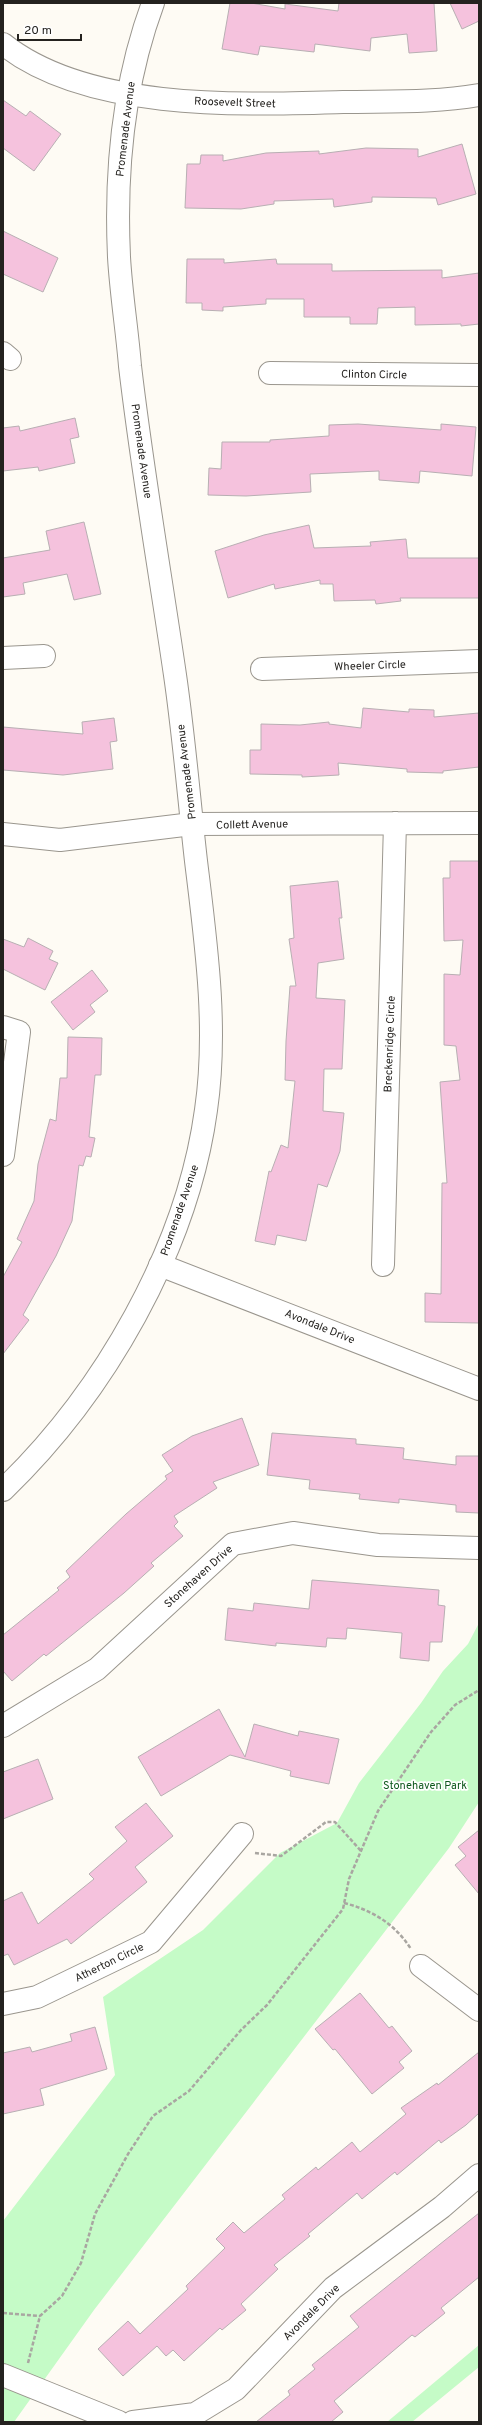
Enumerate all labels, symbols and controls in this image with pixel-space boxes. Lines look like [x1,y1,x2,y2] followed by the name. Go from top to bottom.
[18,16,81,42] scale bar
[24,23,52,39] text: 20 m
[113,81,139,177] street label: Promenade Avenue
[194,95,276,111] street label: Roosevelt Street
[341,367,407,383] street label: Clinton Circle
[127,403,155,500] street label: Promenade Avenue
[334,658,406,674] street label: Wheeler Circle
[174,723,200,820] street label: Promenade Avenue
[216,817,288,833] street label: Collett Avenue
[381,995,399,1093] street label: Breckenridge Circle
[158,1163,202,1258] street label: Promenade Avenue
[283,1307,357,1347] street label: Avondale Drive
[162,1542,236,1611] street label: Stonehaven Drive
[383,1779,467,1793] park label: Stonehaven Park
[73,1940,146,1986] street label: Atherton Circle
[280,2281,343,2344] street label: Avondale Drive

